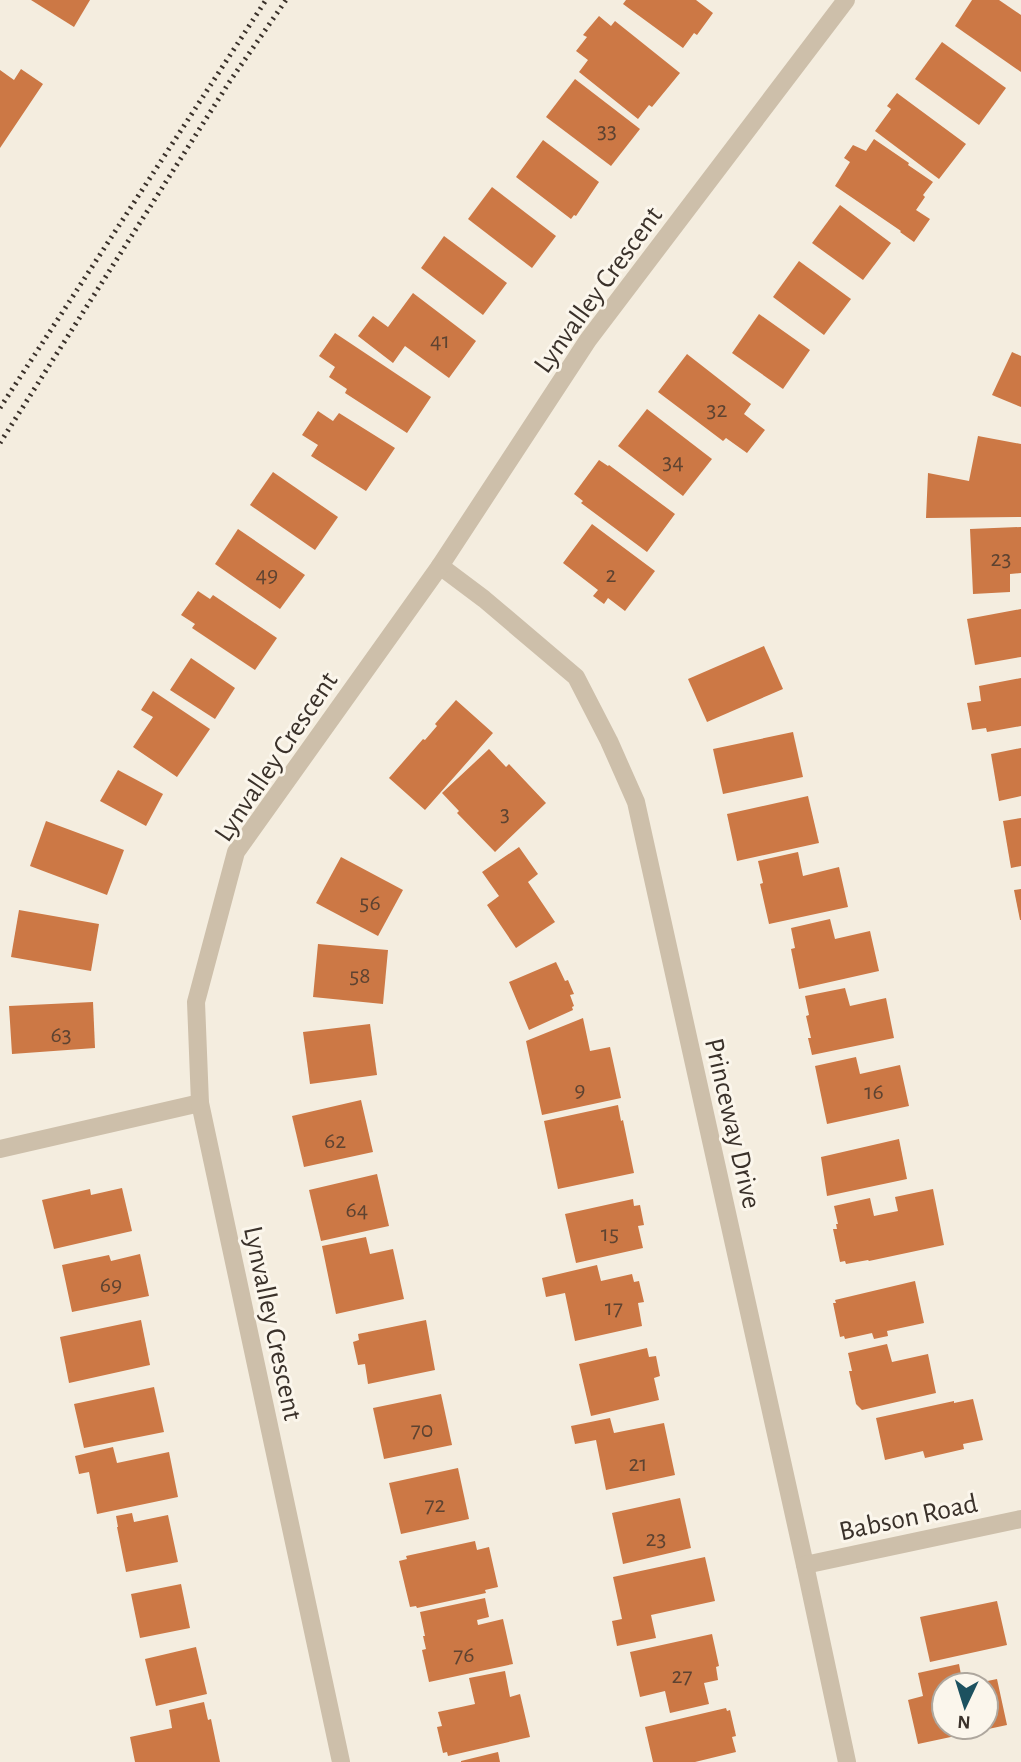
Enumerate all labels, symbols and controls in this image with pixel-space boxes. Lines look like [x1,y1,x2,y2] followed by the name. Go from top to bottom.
[597,119,617,143] house number: 33
[529,202,668,378] street label: Lynvalley Crescent
[430,329,450,353] house number: 41
[707,398,727,422] house number: 32
[662,450,684,474] house number: 34
[991,547,1011,571] house number: 23
[256,563,278,587] house number: 49
[606,563,617,587] house number: 2
[210,667,344,847] street label: Lynvalley Crescent
[500,802,510,826] house number: 3
[359,891,381,915] house number: 56
[349,964,371,988] house number: 58
[50,1023,72,1047] house number: 63
[699,1036,765,1211] street label: Princeway Drive
[574,1078,586,1102] house number: 9
[864,1080,884,1104] house number: 16
[324,1129,346,1153] house number: 62
[346,1198,368,1222] house number: 64
[601,1222,619,1246] house number: 15
[238,1224,306,1423] street label: Lynvalley Crescent
[100,1273,122,1297] house number: 69
[605,1296,623,1320] house number: 17
[411,1418,433,1442] house number: 70
[628,1452,648,1476] house number: 21
[837,1490,980,1546] street label: Babson Road
[425,1493,446,1517] house number: 72
[646,1527,666,1551] house number: 23
[453,1643,475,1667] house number: 76
[672,1664,692,1688] house number: 27
[930,1671,1000,1741] north arrow
[957,1712,971,1731] text: N

